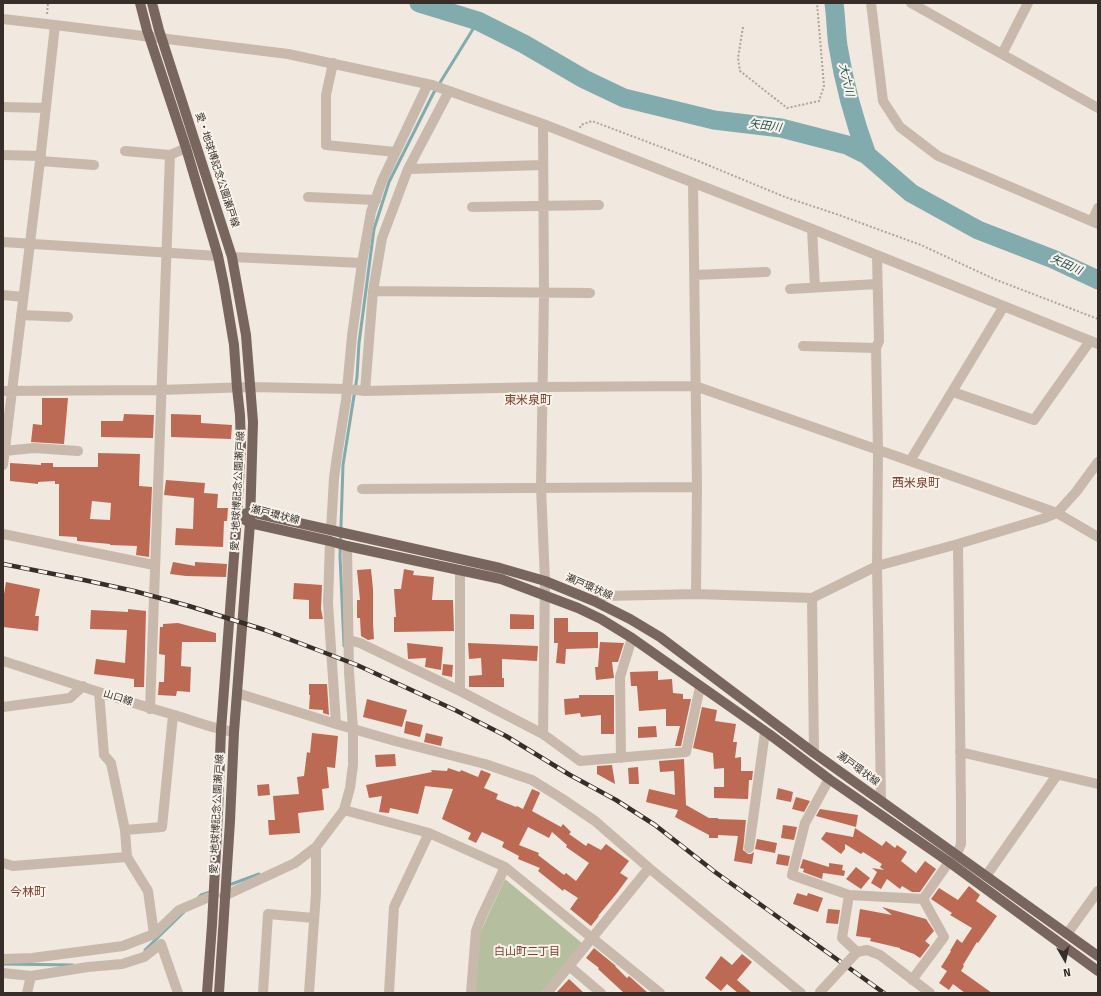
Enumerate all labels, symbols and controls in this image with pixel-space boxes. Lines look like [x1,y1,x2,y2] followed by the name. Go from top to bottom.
[836,62,856,98] water label: 大六川
[193,111,241,229] street label: 愛・地球博記念公園瀬戸線
[748,117,782,135] water label: 矢田川
[1048,252,1084,278] water label: 矢田川
[504,394,552,408] district label: 東米泉町
[229,431,247,551] street label: 愛・地球博記念公園瀬戸線
[892,477,940,491] district label: 西米泉町
[249,503,301,527] street label: 瀬戸環状線
[564,572,614,602] street label: 瀬戸環状線
[102,688,134,708] street label: 山口線
[834,749,882,789] street label: 瀬戸環状線
[208,754,226,874] street label: 愛・地球博記念公園瀬戸線
[10,886,46,900] district label: 今林町
[1045,940,1085,980] north arrow
[494,945,560,959] district label: 白山町二丁目
[1062,965,1072,979] text: N

